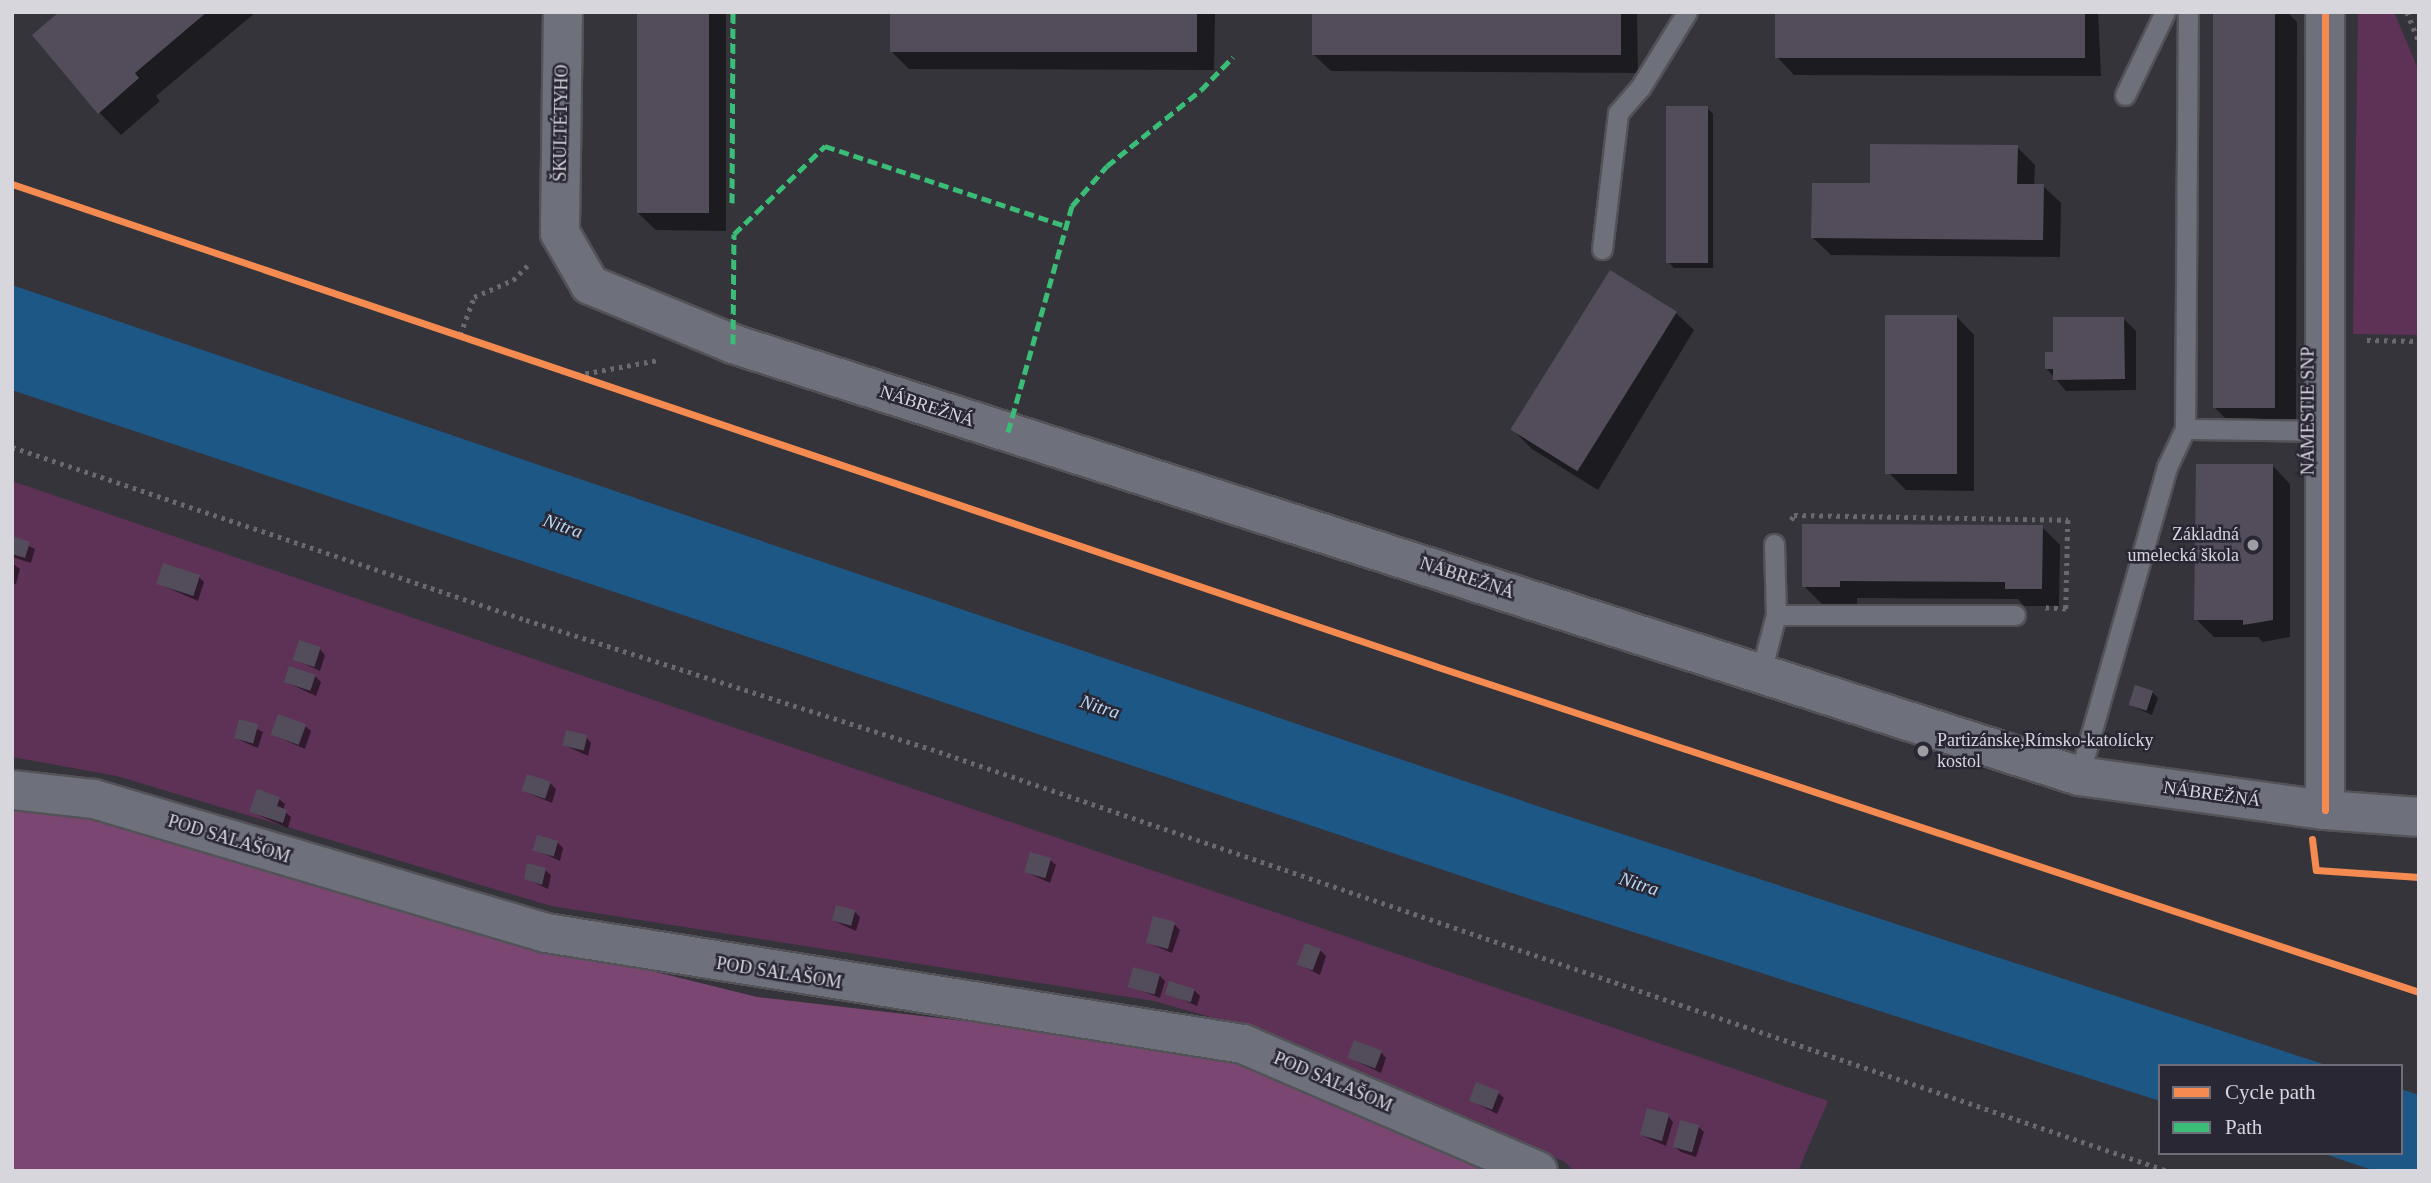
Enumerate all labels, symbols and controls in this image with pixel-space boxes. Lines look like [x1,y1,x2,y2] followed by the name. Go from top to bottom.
[549,64,573,182] street label: ŠKULTÉTYHO
[2297,347,2319,475] street label: NÁMESTIE SNP
[877,381,977,431] street label: NÁBREŽNÁ
[540,509,586,543] water label: Nitra
[2128,524,2239,566] place label: Základná umelecká škola
[2245,537,2261,553] marker: Základná umelecká škola
[1417,553,1517,603] street label: NÁBREŽNÁ
[1077,690,1123,724] water label: Nitra
[1937,730,2153,772] place label: Partizánske,Rímsko-katolícky kostol
[1915,743,1931,759] marker: Partizánske,Rímsko-katolícky kostol
[2162,776,2262,812] street label: NÁBREŽNÁ
[165,810,293,868] street label: POD SALAŠOM
[1616,867,1662,901] water label: Nitra
[715,952,843,994] street label: POD SALAŠOM
[1271,1047,1395,1117] street label: POD SALAŠOM
[2158,1064,2403,1155] legend
[2225,1080,2315,1104] text: Cycle path
[2225,1115,2262,1139] text: Path

